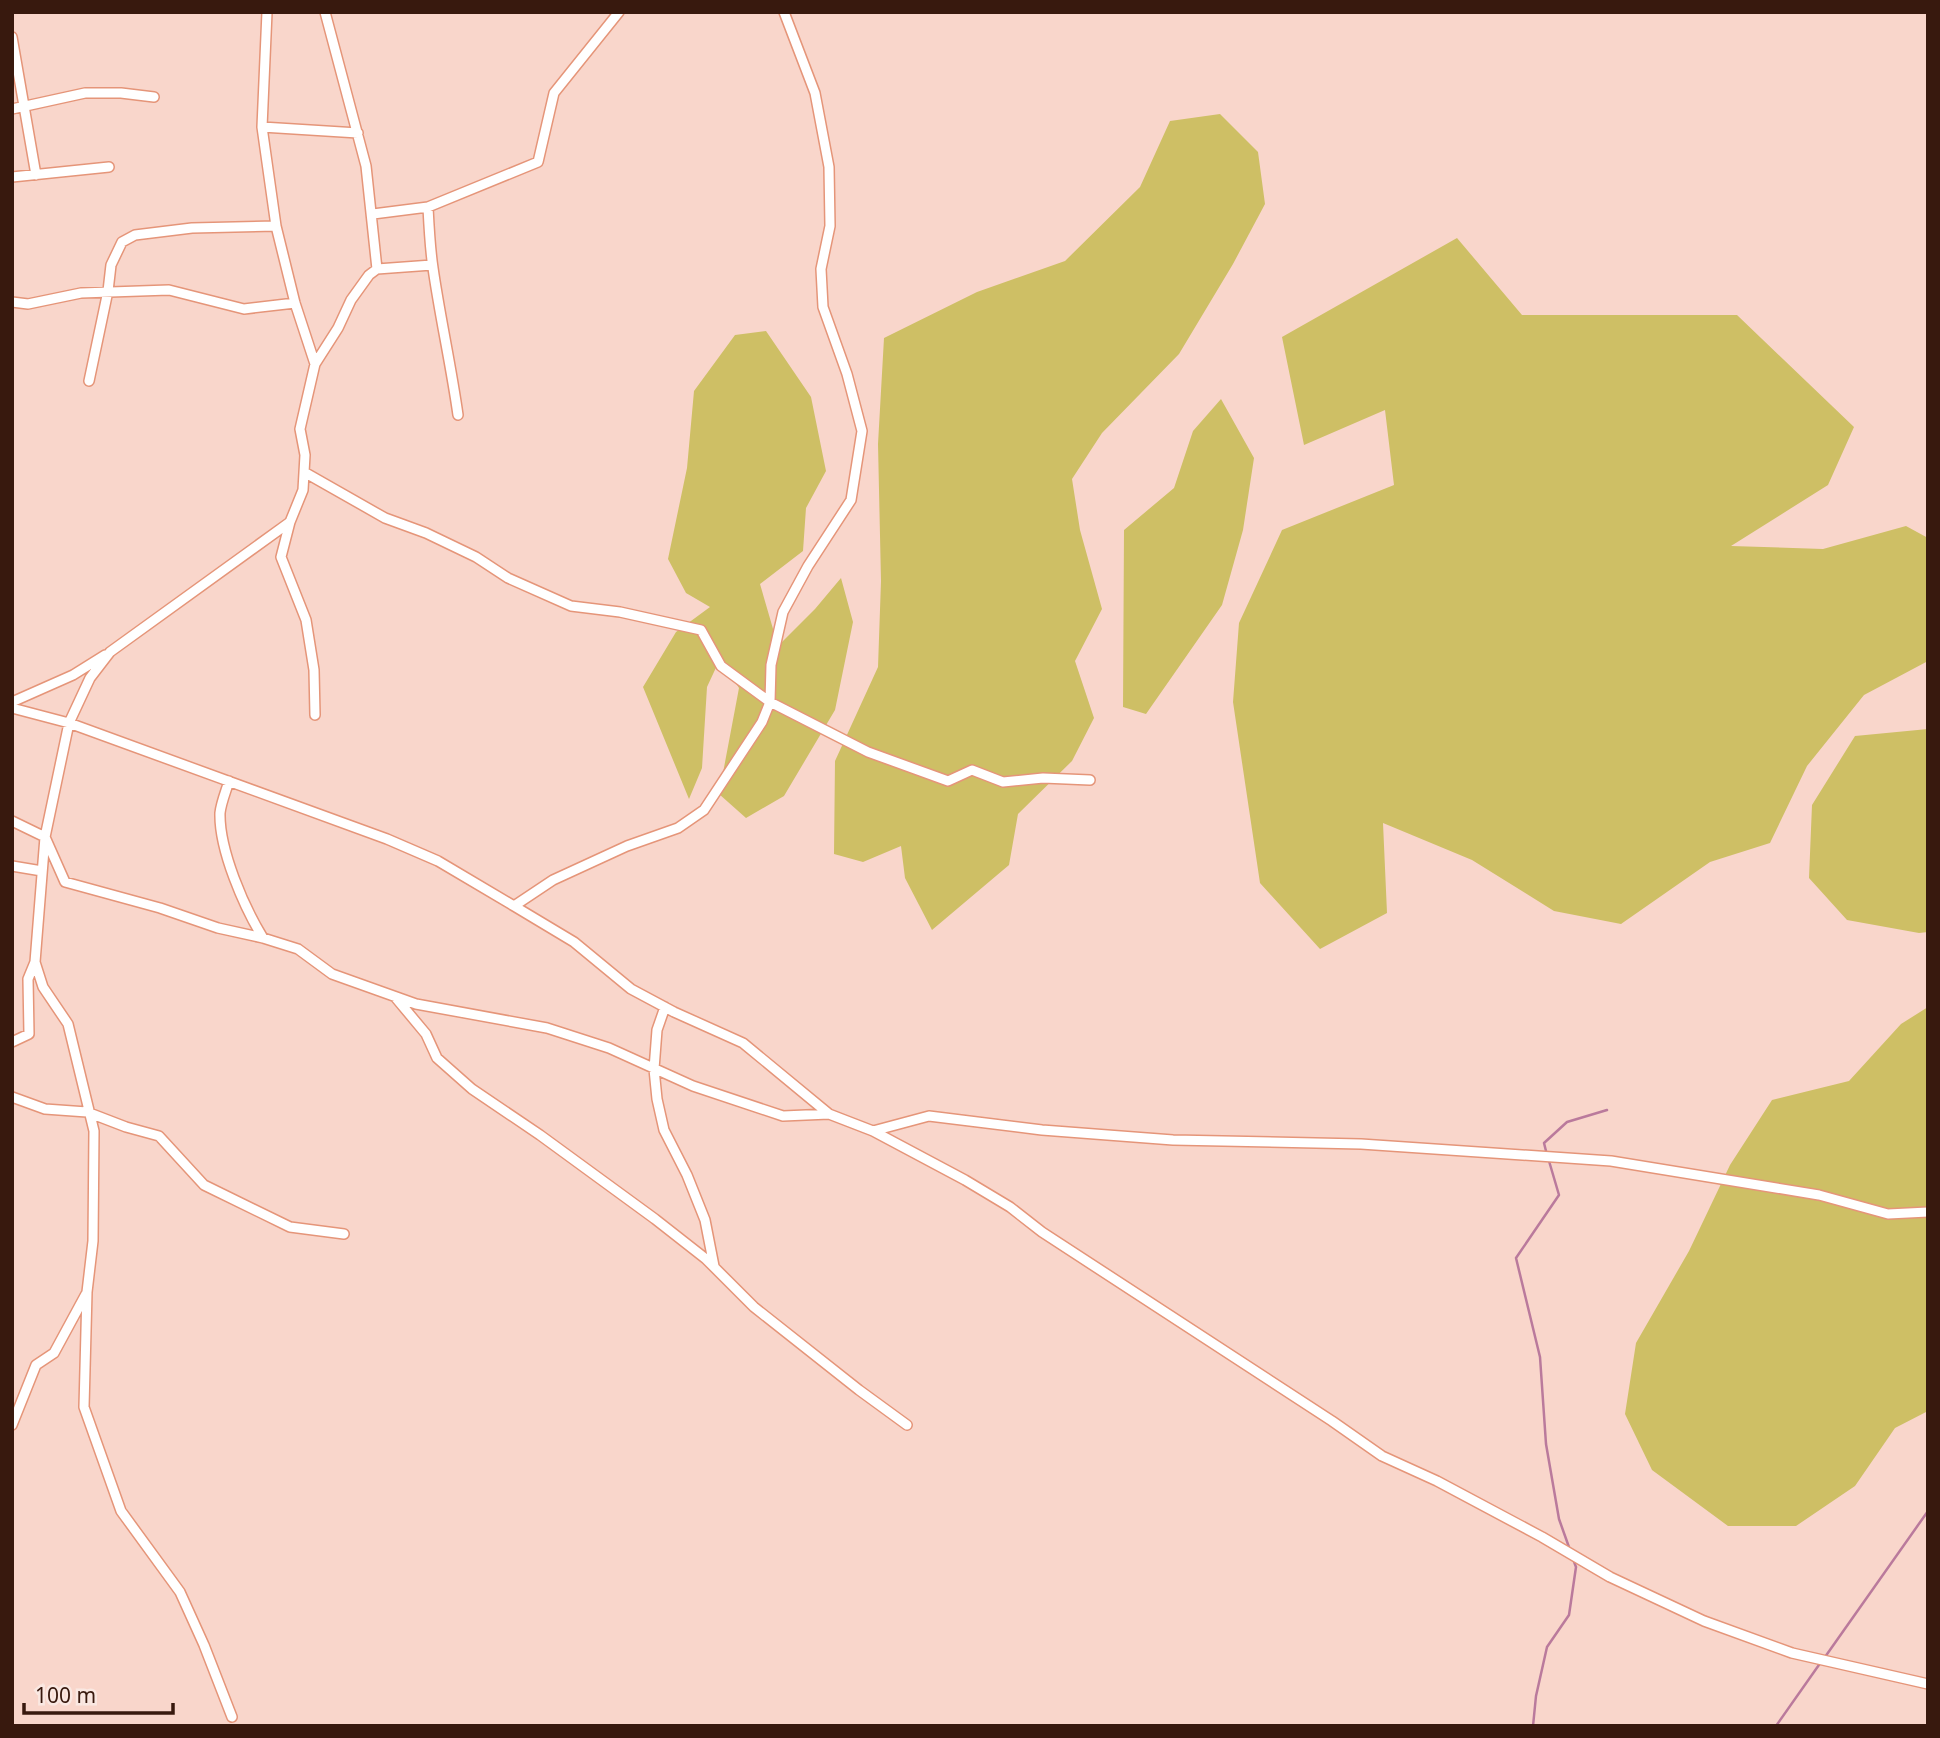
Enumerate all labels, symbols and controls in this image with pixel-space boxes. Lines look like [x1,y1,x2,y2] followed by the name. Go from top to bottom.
[24,1672,173,1716] scale bar
[35,1681,96,1709] text: 100 m

